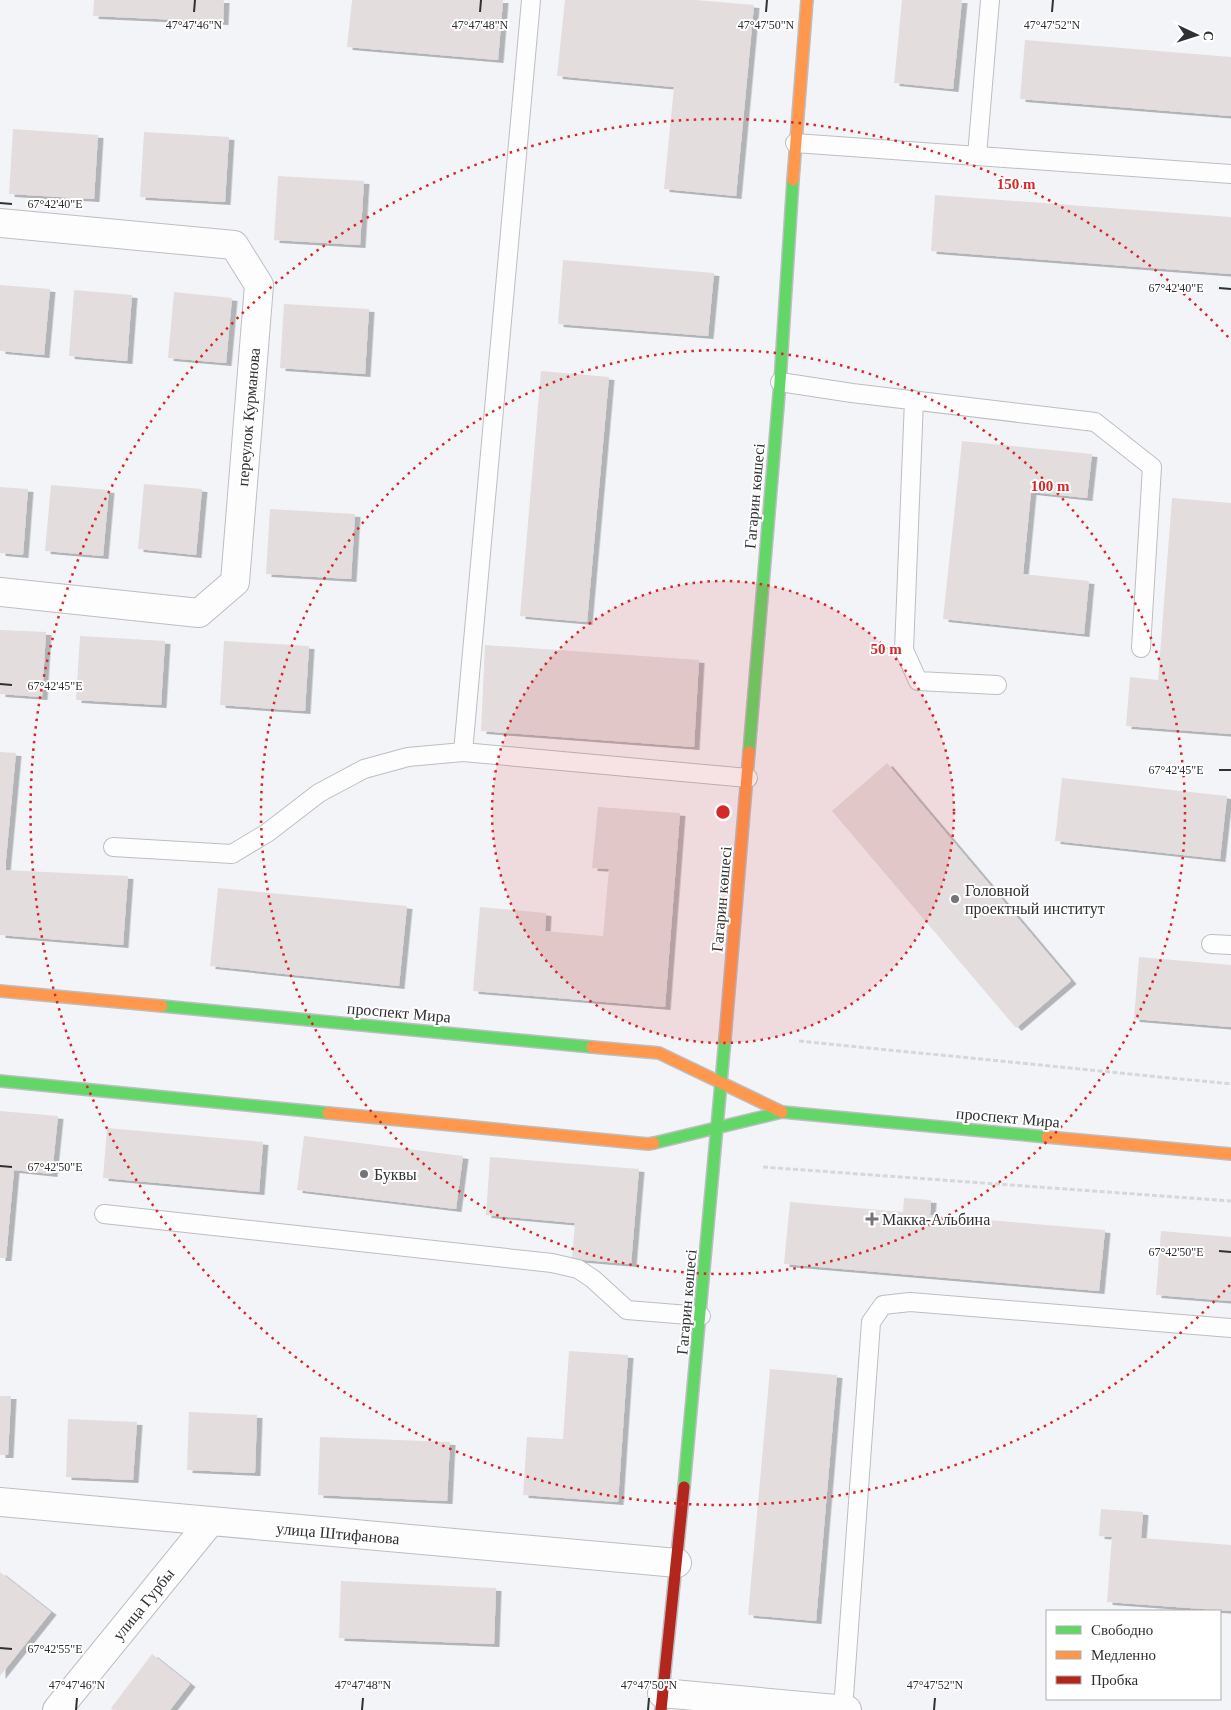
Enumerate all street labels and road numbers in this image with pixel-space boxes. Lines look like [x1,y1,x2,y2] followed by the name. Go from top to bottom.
[234,347,264,487] street label: переулок Курманова
[741,442,769,550] street label: Гагарин көшесі
[708,845,736,953] street label: Гагарин көшесі
[346,999,452,1027] street label: проспект Мира
[955,1104,1061,1132] street label: проспект Мира
[673,1248,701,1356] street label: Гагарин көшесі
[276,1520,400,1548] street label: улица Штифанова
[109,1565,178,1644] street label: улица Гурбы

